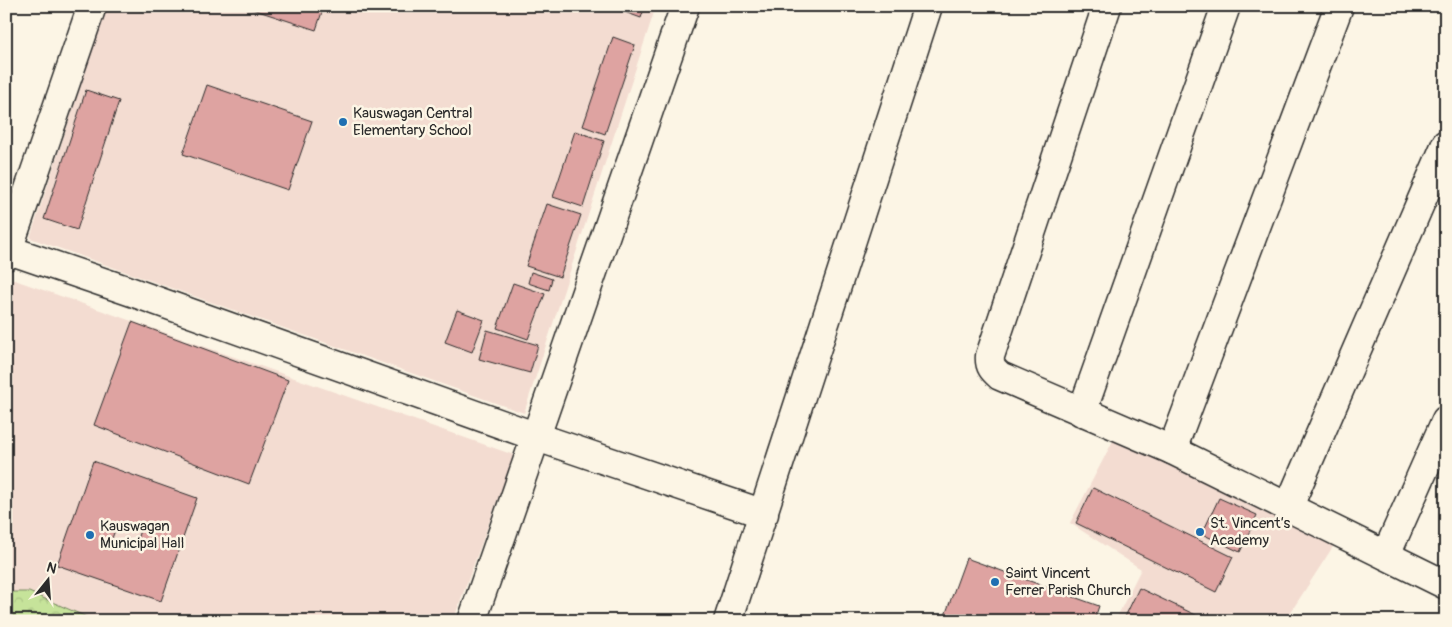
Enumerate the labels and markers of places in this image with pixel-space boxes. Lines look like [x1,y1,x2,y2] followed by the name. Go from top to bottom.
[353,104,473,140] place label: Kauswagan Central Elementary School
[337,116,349,128] marker: Kauswagan Central Elementary School
[1210,514,1291,550] place label: St. Vincent’s Academy
[100,517,184,553] place label: Kauswagan Municipal Hall
[1194,526,1206,538] marker: St. Vincent’s Academy
[84,529,96,541] marker: Kauswagan Municipal Hall
[1005,564,1131,600] place label: Saint Vincent Ferrer Parish Church
[989,576,1001,588] marker: Saint Vincent Ferrer Parish Church

